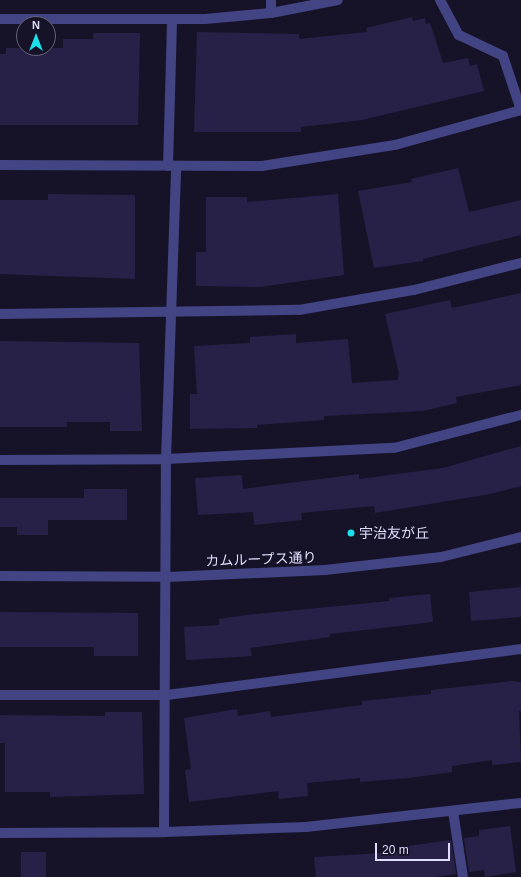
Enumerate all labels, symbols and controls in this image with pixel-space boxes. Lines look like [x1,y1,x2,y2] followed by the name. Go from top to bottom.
[16,16,56,56] north arrow
[32,19,40,31] text: N
[359,525,429,541] place label: 宇治友が丘
[346,528,356,538] marker: 宇治友が丘
[205,549,317,569] street label: カムループス通り
[377,835,452,861] scale bar
[382,843,409,857] text: 20 m

